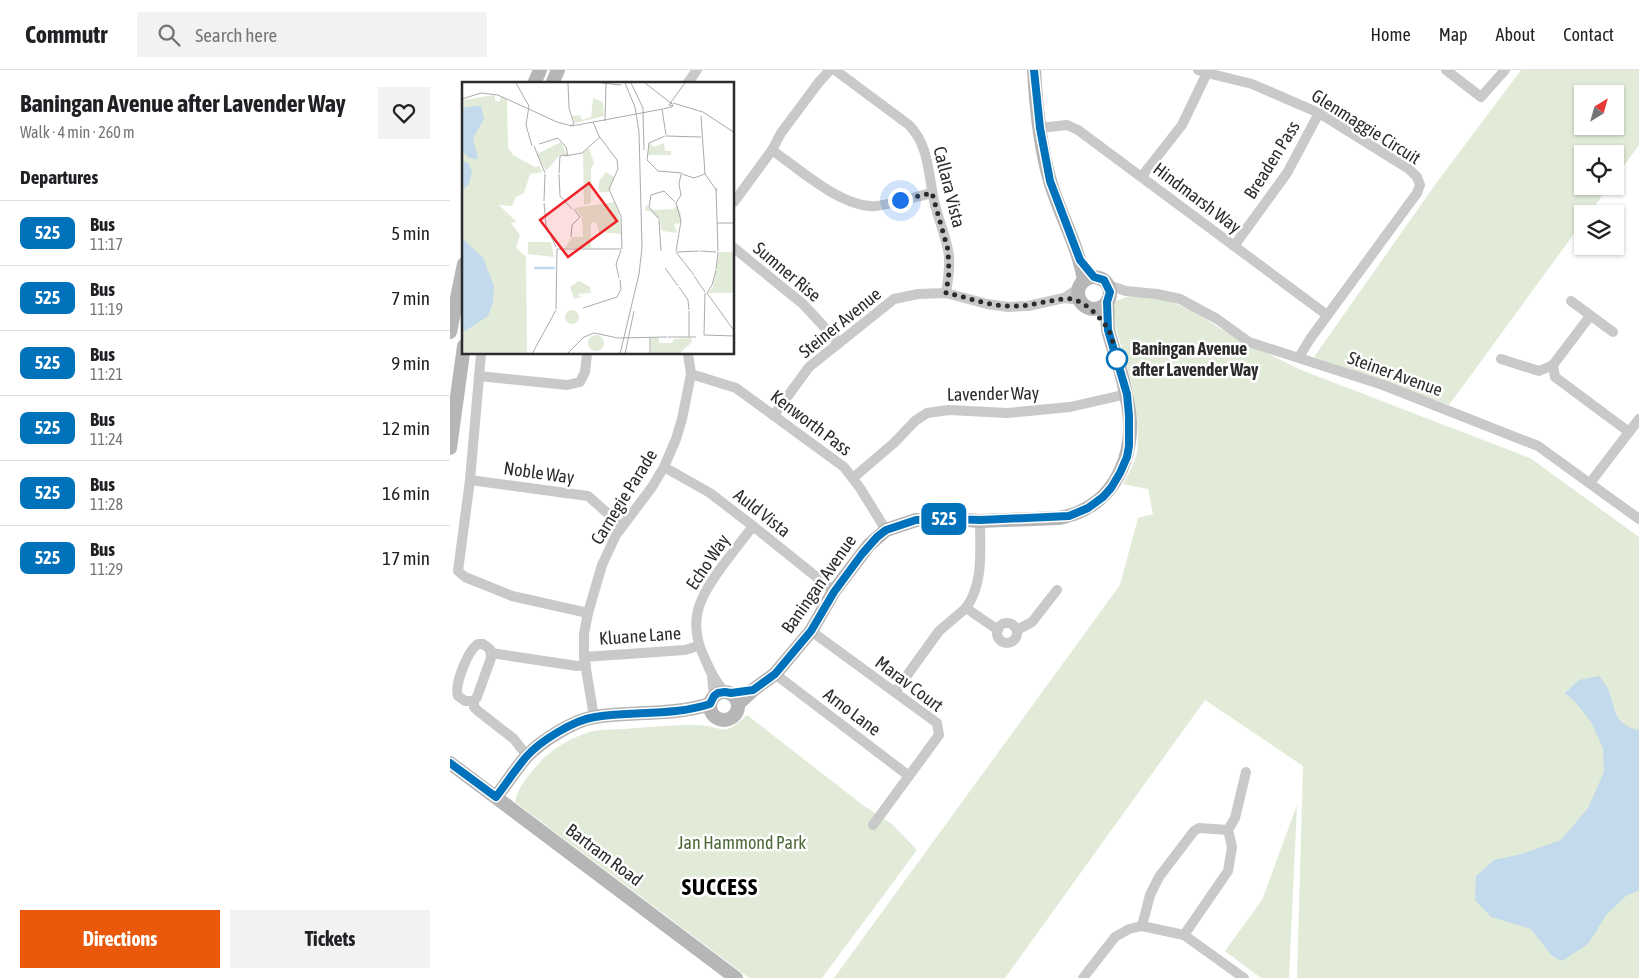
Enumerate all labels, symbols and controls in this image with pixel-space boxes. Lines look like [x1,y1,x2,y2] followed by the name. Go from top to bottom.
[137,12,487,57] search box
[25,21,107,48] text: Commutr
[155,21,183,49] icon: search
[195,24,277,46] text: Search here
[1371,24,1411,45] text: Home
[1439,24,1468,45] text: Map
[1496,24,1535,45] text: About
[1563,24,1614,45] text: Contact
[462,82,735,355] inset map
[1308,85,1425,168] street label: Glenmaggie Circuit
[1574,85,1624,135] north arrow
[1574,85,1624,255] map controls
[378,87,430,139] button: heart
[20,90,346,117] text: Baningan Avenue after Lavender Way
[1239,117,1304,203] street label: Breaden Pass
[20,123,134,141] text: Walk · 4 min · 260 m
[929,144,970,230] street label: Callara Vista
[1574,145,1624,195] button: locate
[1149,158,1245,237] street label: Hindmarsh Way
[20,166,98,188] text: Departures
[888,188,913,213] your location
[1574,205,1624,255] button: layers
[90,213,115,235] text: Bus
[35,222,60,243] text: 525
[391,222,430,244] text: 5 min
[90,235,123,253] text: 11:17
[749,237,825,306] street label: Sumner Rise
[90,278,115,300] text: Bus
[794,283,885,362] street label: Steiner Avenue
[35,287,60,308] text: 525
[391,287,430,309] text: 7 min
[90,300,123,318] text: 11:19
[1132,338,1259,380] place label: Baningan Avenue after Lavender Way
[90,343,115,365] text: Bus
[1345,347,1445,400] street label: Steiner Avenue
[1106,348,1128,370] marker: Baningan Avenue after Lavender Way
[35,352,60,373] text: 525
[391,352,430,374] text: 9 min
[90,365,123,383] text: 11:21
[947,382,1039,405] street label: Lavender Way
[767,385,856,460] street label: Kenworth Pass
[90,408,115,430] text: Bus
[35,417,60,438] text: 525
[382,417,430,439] text: 12 min
[90,430,123,448] text: 11:24
[586,445,661,548] street label: Carnegie Parade
[502,457,576,488] street label: Noble Way
[90,473,115,495] text: Bus
[35,482,60,503] text: 525
[382,482,430,504] text: 16 min
[730,484,795,541] street label: Auld Vista
[90,495,123,513] text: 11:28
[915,503,973,535] line badge: 525
[931,508,957,529] text: 525
[681,530,734,593] street label: Echo Way
[777,530,860,637] street label: Baningan Avenue
[90,538,115,560] text: Bus
[35,547,60,568] text: 525
[382,547,430,569] text: 17 min
[90,560,123,578] text: 11:29
[598,622,682,649] street label: Kluane Lane
[871,651,947,716] street label: Marav Court
[820,683,885,740] street label: Arno Lane
[562,819,647,890] street label: Bartram Road
[678,832,806,853] park label: Jan Hammond Park
[682,874,758,900] district label: SUCCESS
[20,910,220,968] button: Directions
[230,910,430,968] button: Tickets

